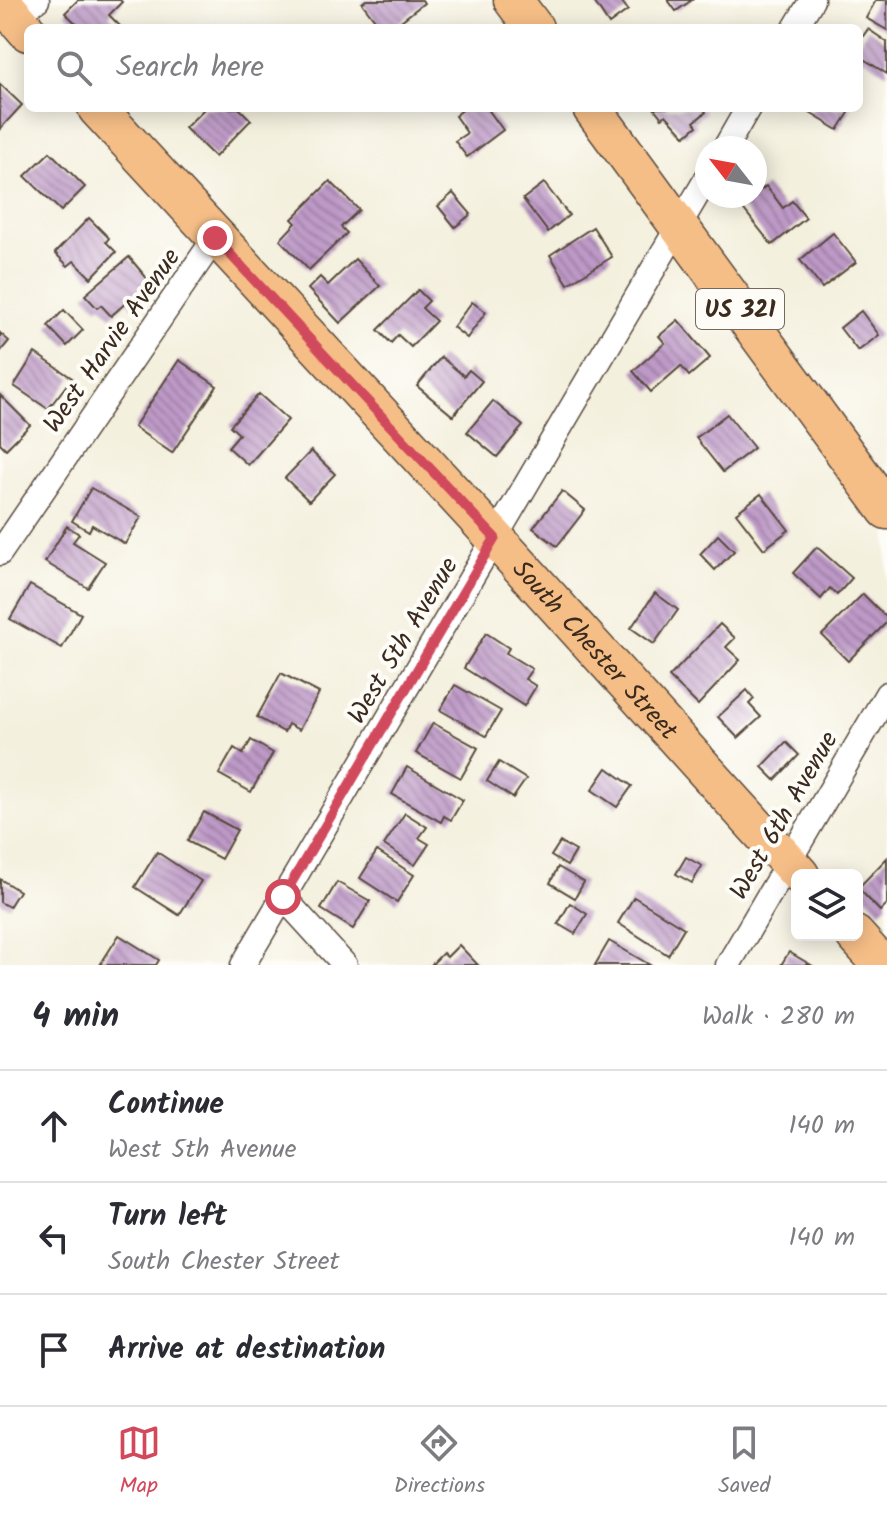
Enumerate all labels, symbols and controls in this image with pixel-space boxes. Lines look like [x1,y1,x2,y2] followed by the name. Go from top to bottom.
[24,24,863,112] search box
[116,44,264,92] text: Search here
[52,46,96,90] icon: search
[695,136,767,208] north arrow
[197,220,233,256] route end
[33,240,192,442] street label: West Harvie Avenue
[696,289,784,329] road number: US 321
[337,549,470,733] street label: West 5th Avenue
[501,551,688,751] street label: South Chester Street
[719,723,850,908] street label: West 6th Avenue
[791,869,863,941] map controls
[791,869,863,941] button: layers
[265,879,301,915] route start
[32,990,119,1044] text: 4 min
[702,996,855,1038] text: Walk · 280 m
[108,1081,224,1129] text: Continue
[32,1104,76,1148] icon: ahead
[788,1105,855,1147] text: 140 m
[108,1129,297,1171] text: West 5th Avenue
[108,1193,227,1241] text: Turn left
[32,1216,76,1260] icon: left
[788,1217,855,1259] text: 140 m
[108,1241,340,1283] text: South Chester Street
[108,1326,385,1374] text: Arrive at destination
[32,1328,76,1372] icon: arrive
[117,1421,161,1504] tab: Map
[394,1421,485,1504] tab: Directions
[718,1421,770,1504] tab: Saved

